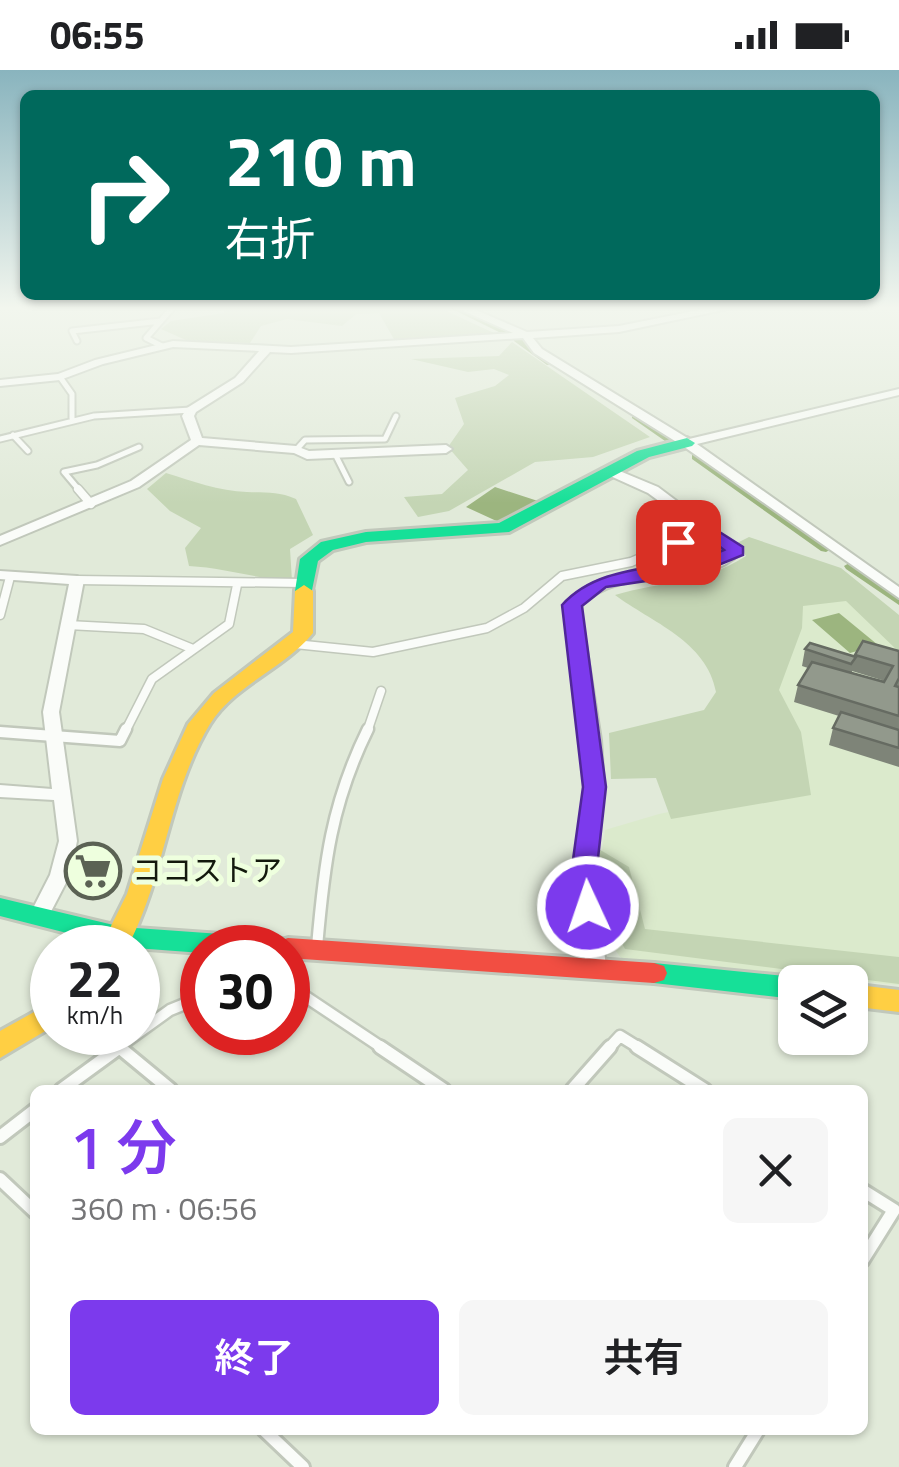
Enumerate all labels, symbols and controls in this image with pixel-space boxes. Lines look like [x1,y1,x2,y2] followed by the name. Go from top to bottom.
[50,6,145,64] text: 06:55
[225,107,417,213] text: 210 m
[60,130,190,260] icon: right
[225,204,315,272] text: 右折
[636,500,721,585] pin
[651,515,706,570] icon: arrive
[63,841,123,901] supermarket icon: ココストア
[132,847,282,893] place label: ココストア
[536,855,640,959] position arrow
[180,925,310,1055] speed limit sign: 30
[67,940,123,1016] text: 22
[778,965,868,1055] map controls
[778,965,868,1055] button: layers
[67,996,123,1034] text: km/h
[70,1101,177,1192] text: 1 分
[723,1118,828,1223] button: close
[70,1184,257,1232] text: 360 m · 06:56
[70,1300,439,1415] button: 終了
[459,1300,828,1415] button: 共有

